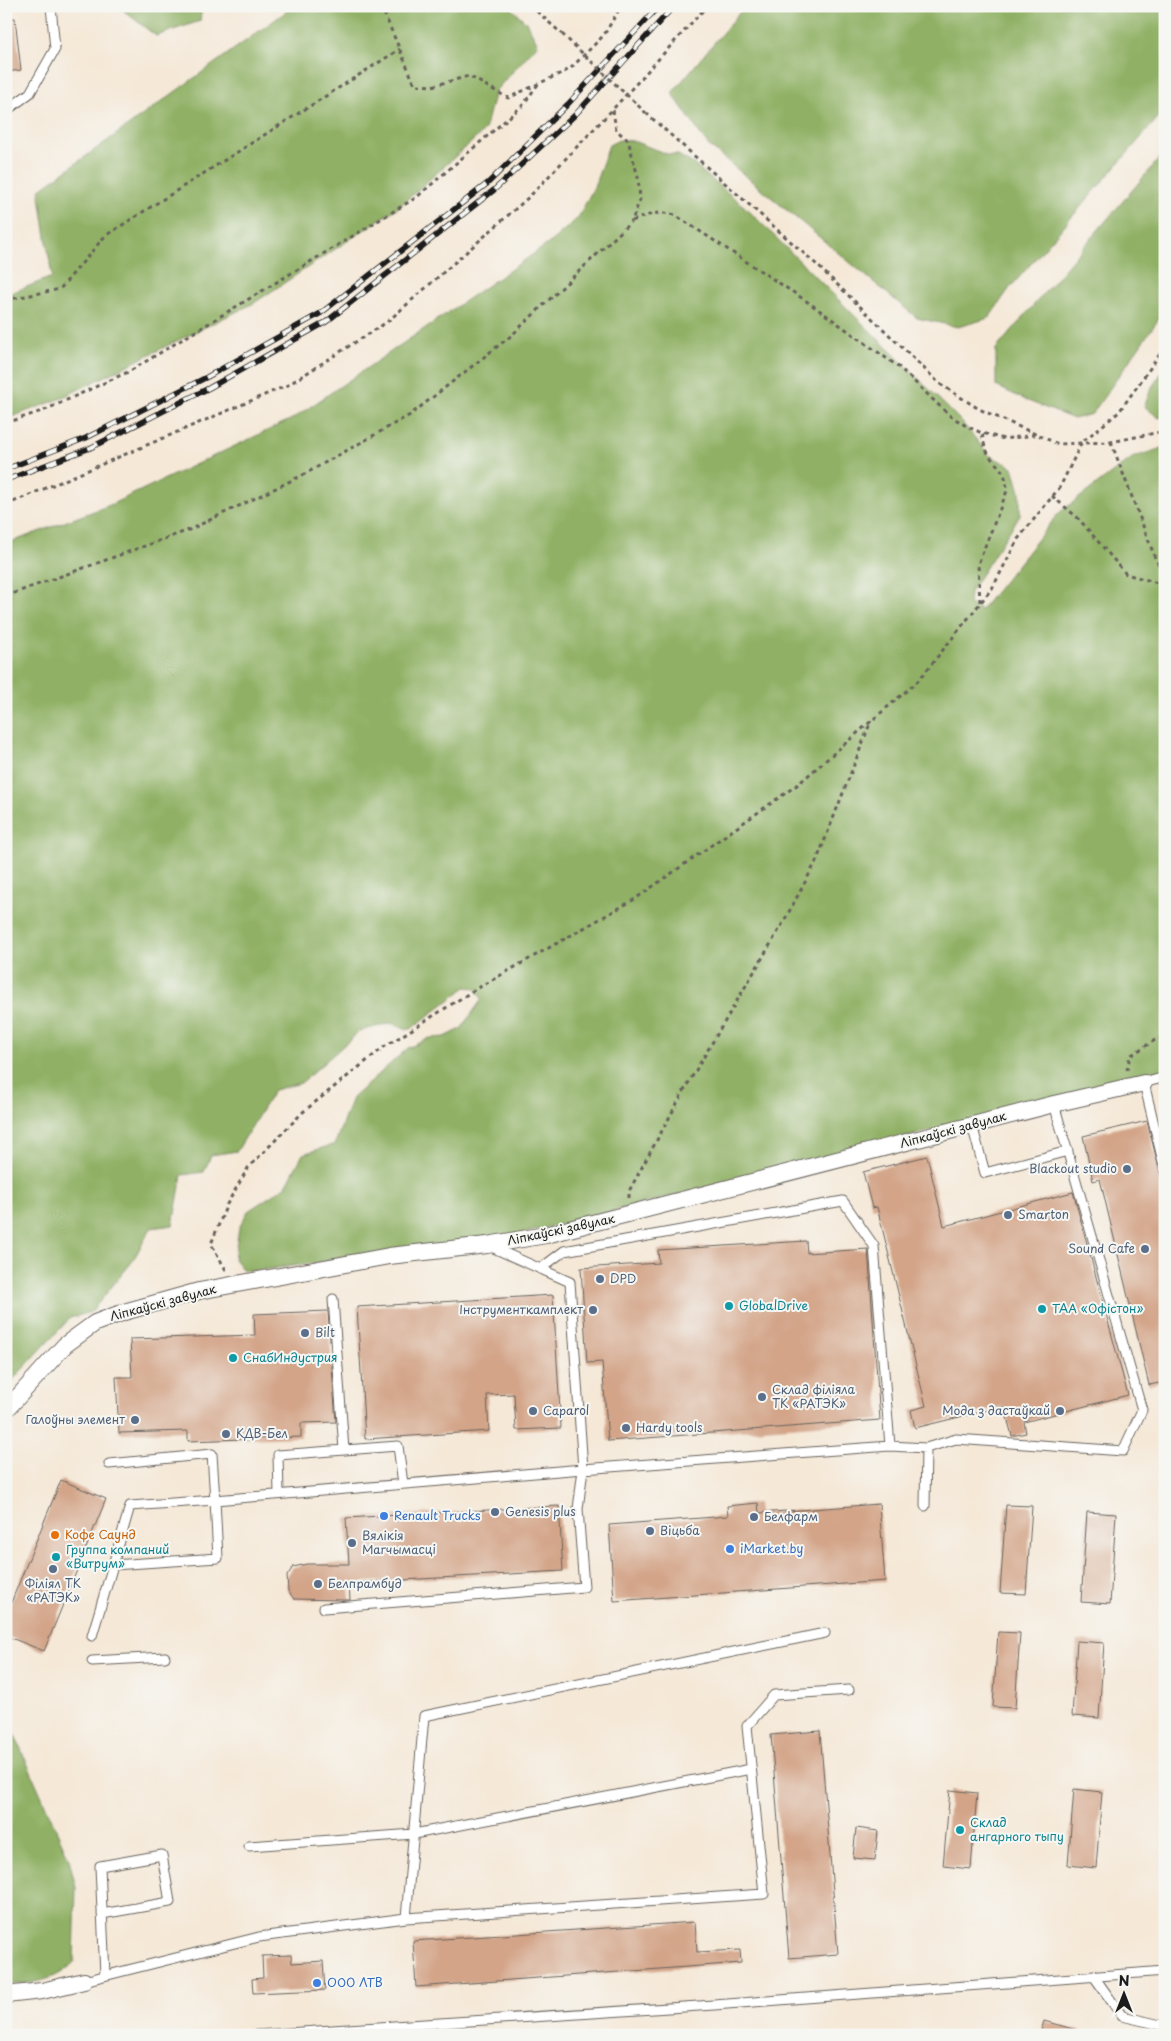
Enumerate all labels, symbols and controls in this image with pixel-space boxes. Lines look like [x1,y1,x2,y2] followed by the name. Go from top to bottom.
[898,1106,1009,1152] street label: Ліпкаўскі завулак
[1029,1159,1117,1177] place label: Blackout studio
[1121,1163,1133,1175] marker: Blackout studio
[1018,1205,1069,1223] place label: Smarton
[505,1209,617,1249] street label: Ліпкаўскі завулак
[1002,1209,1014,1221] marker: Smarton
[1068,1239,1135,1257] place label: Sound Cafe
[1139,1243,1151,1255] marker: Sound Cafe
[610,1269,636,1287] place label: DPD
[594,1273,606,1285] marker: DPD
[108,1279,219,1325] street label: Ліпкаўскі завулак
[739,1296,808,1314] place label: GlobalDrive
[1052,1299,1143,1317] place label: ТАА «Офістон»
[459,1300,583,1318] place label: Інструменткамплект
[723,1300,735,1312] marker: GlobalDrive
[1036,1303,1048,1315] marker: ТАА «Офістон»
[587,1304,599,1316] marker: Інструменткамплект
[315,1323,335,1341] place label: Bilt
[299,1327,311,1339] marker: Bilt
[243,1348,338,1366] place label: СнабИндустрия
[227,1352,239,1364] marker: СнабИндустрия
[772,1380,856,1412] place label: Склад філіяла ТК «РАТЭК»
[756,1391,768,1403] marker: Склад філіяла ТК «РАТЭК»
[543,1401,589,1419] place label: Caparol
[942,1401,1050,1419] place label: Мода з дастаўкай
[527,1405,539,1417] marker: Caparol
[1054,1405,1066,1417] marker: Мода з дастаўкай
[25,1410,125,1428] place label: Галоўны элемент
[129,1414,141,1426] marker: Галоўны элемент
[636,1418,703,1436] place label: Hardy tools
[620,1422,632,1434] marker: Hardy tools
[236,1424,288,1442] place label: КДВ-Бел
[220,1428,232,1440] marker: КДВ-Бел
[505,1502,576,1520] place label: Genesis plus
[394,1506,481,1524] place label: Renault Trucks
[489,1506,501,1518] marker: Genesis plus
[764,1507,818,1525] place label: Белфарм
[378,1510,390,1522] marker: Renault Trucks
[748,1511,760,1523] marker: Белфарм
[660,1521,700,1539] place label: Віцьба
[65,1525,136,1543] place label: Кофе Саунд
[644,1525,656,1537] marker: Віцьба
[362,1526,436,1558] place label: Вялікія Магчымасці
[49,1529,61,1541] marker: Кофе Саунд
[346,1537,358,1549] marker: Вялікія Магчымасці
[740,1539,803,1557] place label: iMarket.by
[66,1540,169,1572] place label: Группа компаний «Витрум»
[724,1543,736,1555] marker: iMarket.by
[50,1551,62,1563] marker: Группа компаний «Витрум»
[47,1563,59,1575] marker: Філіял ТК «РАТЭК»
[25,1574,81,1606] place label: Філіял ТК «РАТЭК»
[328,1574,402,1592] place label: Белпрамбуд
[312,1578,324,1590] marker: Белпрамбуд
[970,1813,1064,1845] place label: Склад ангарного тыпу
[954,1824,966,1836] marker: Склад ангарного тыпу
[1098,1968,1148,2018] north arrow
[1118,1970,1130,1991] text: N
[327,1973,383,1991] place label: ООО ЛТВ
[311,1977,323,1989] marker: ООО ЛТВ

